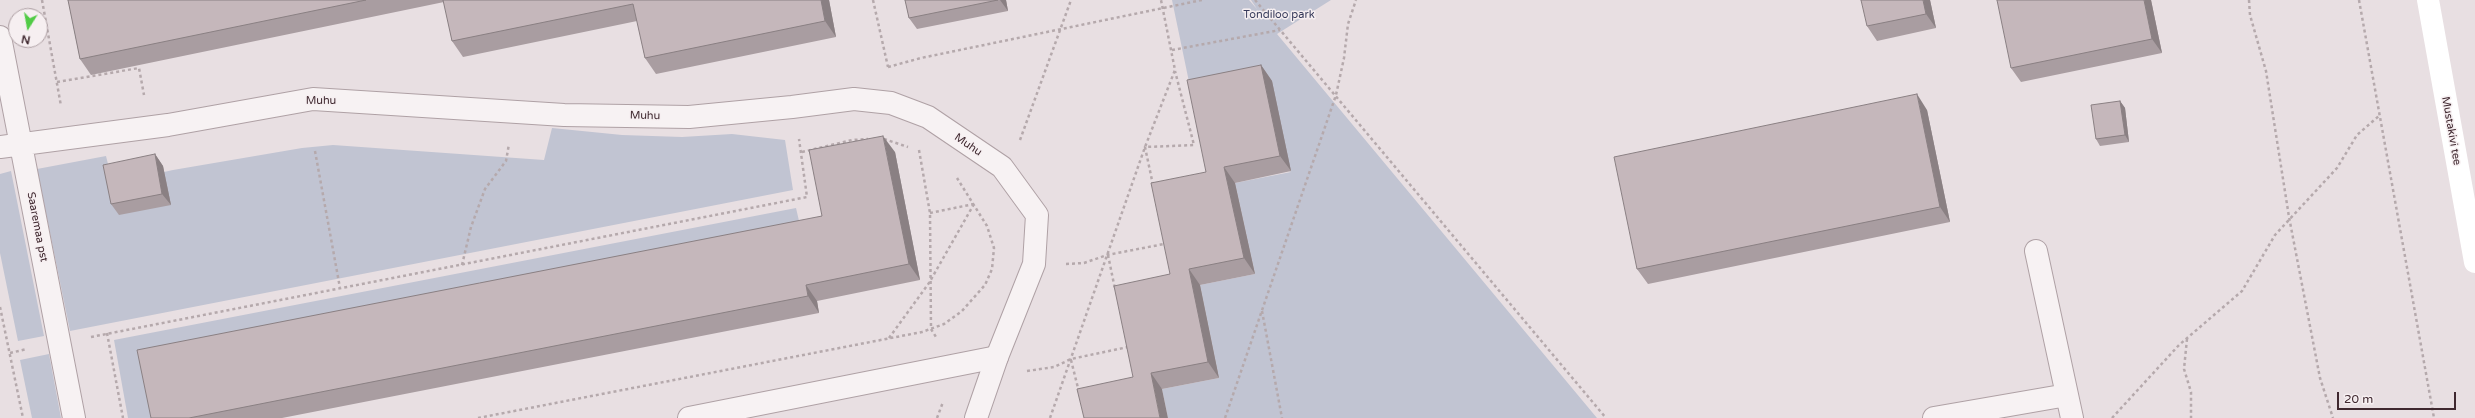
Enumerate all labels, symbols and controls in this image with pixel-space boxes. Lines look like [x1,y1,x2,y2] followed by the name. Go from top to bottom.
[8,8,48,48] north arrow
[1243,8,1315,22] park label: Tondiloo park
[20,32,31,47] text: N
[306,94,336,108] street label: Muhu
[2438,96,2464,166] street label: Mustakivi tee
[630,109,660,123] street label: Muhu
[952,131,984,159] street label: Muhu
[24,191,50,263] street label: Saaremaa pst
[2339,384,2458,410] scale bar
[2344,392,2373,406] text: 20 m

